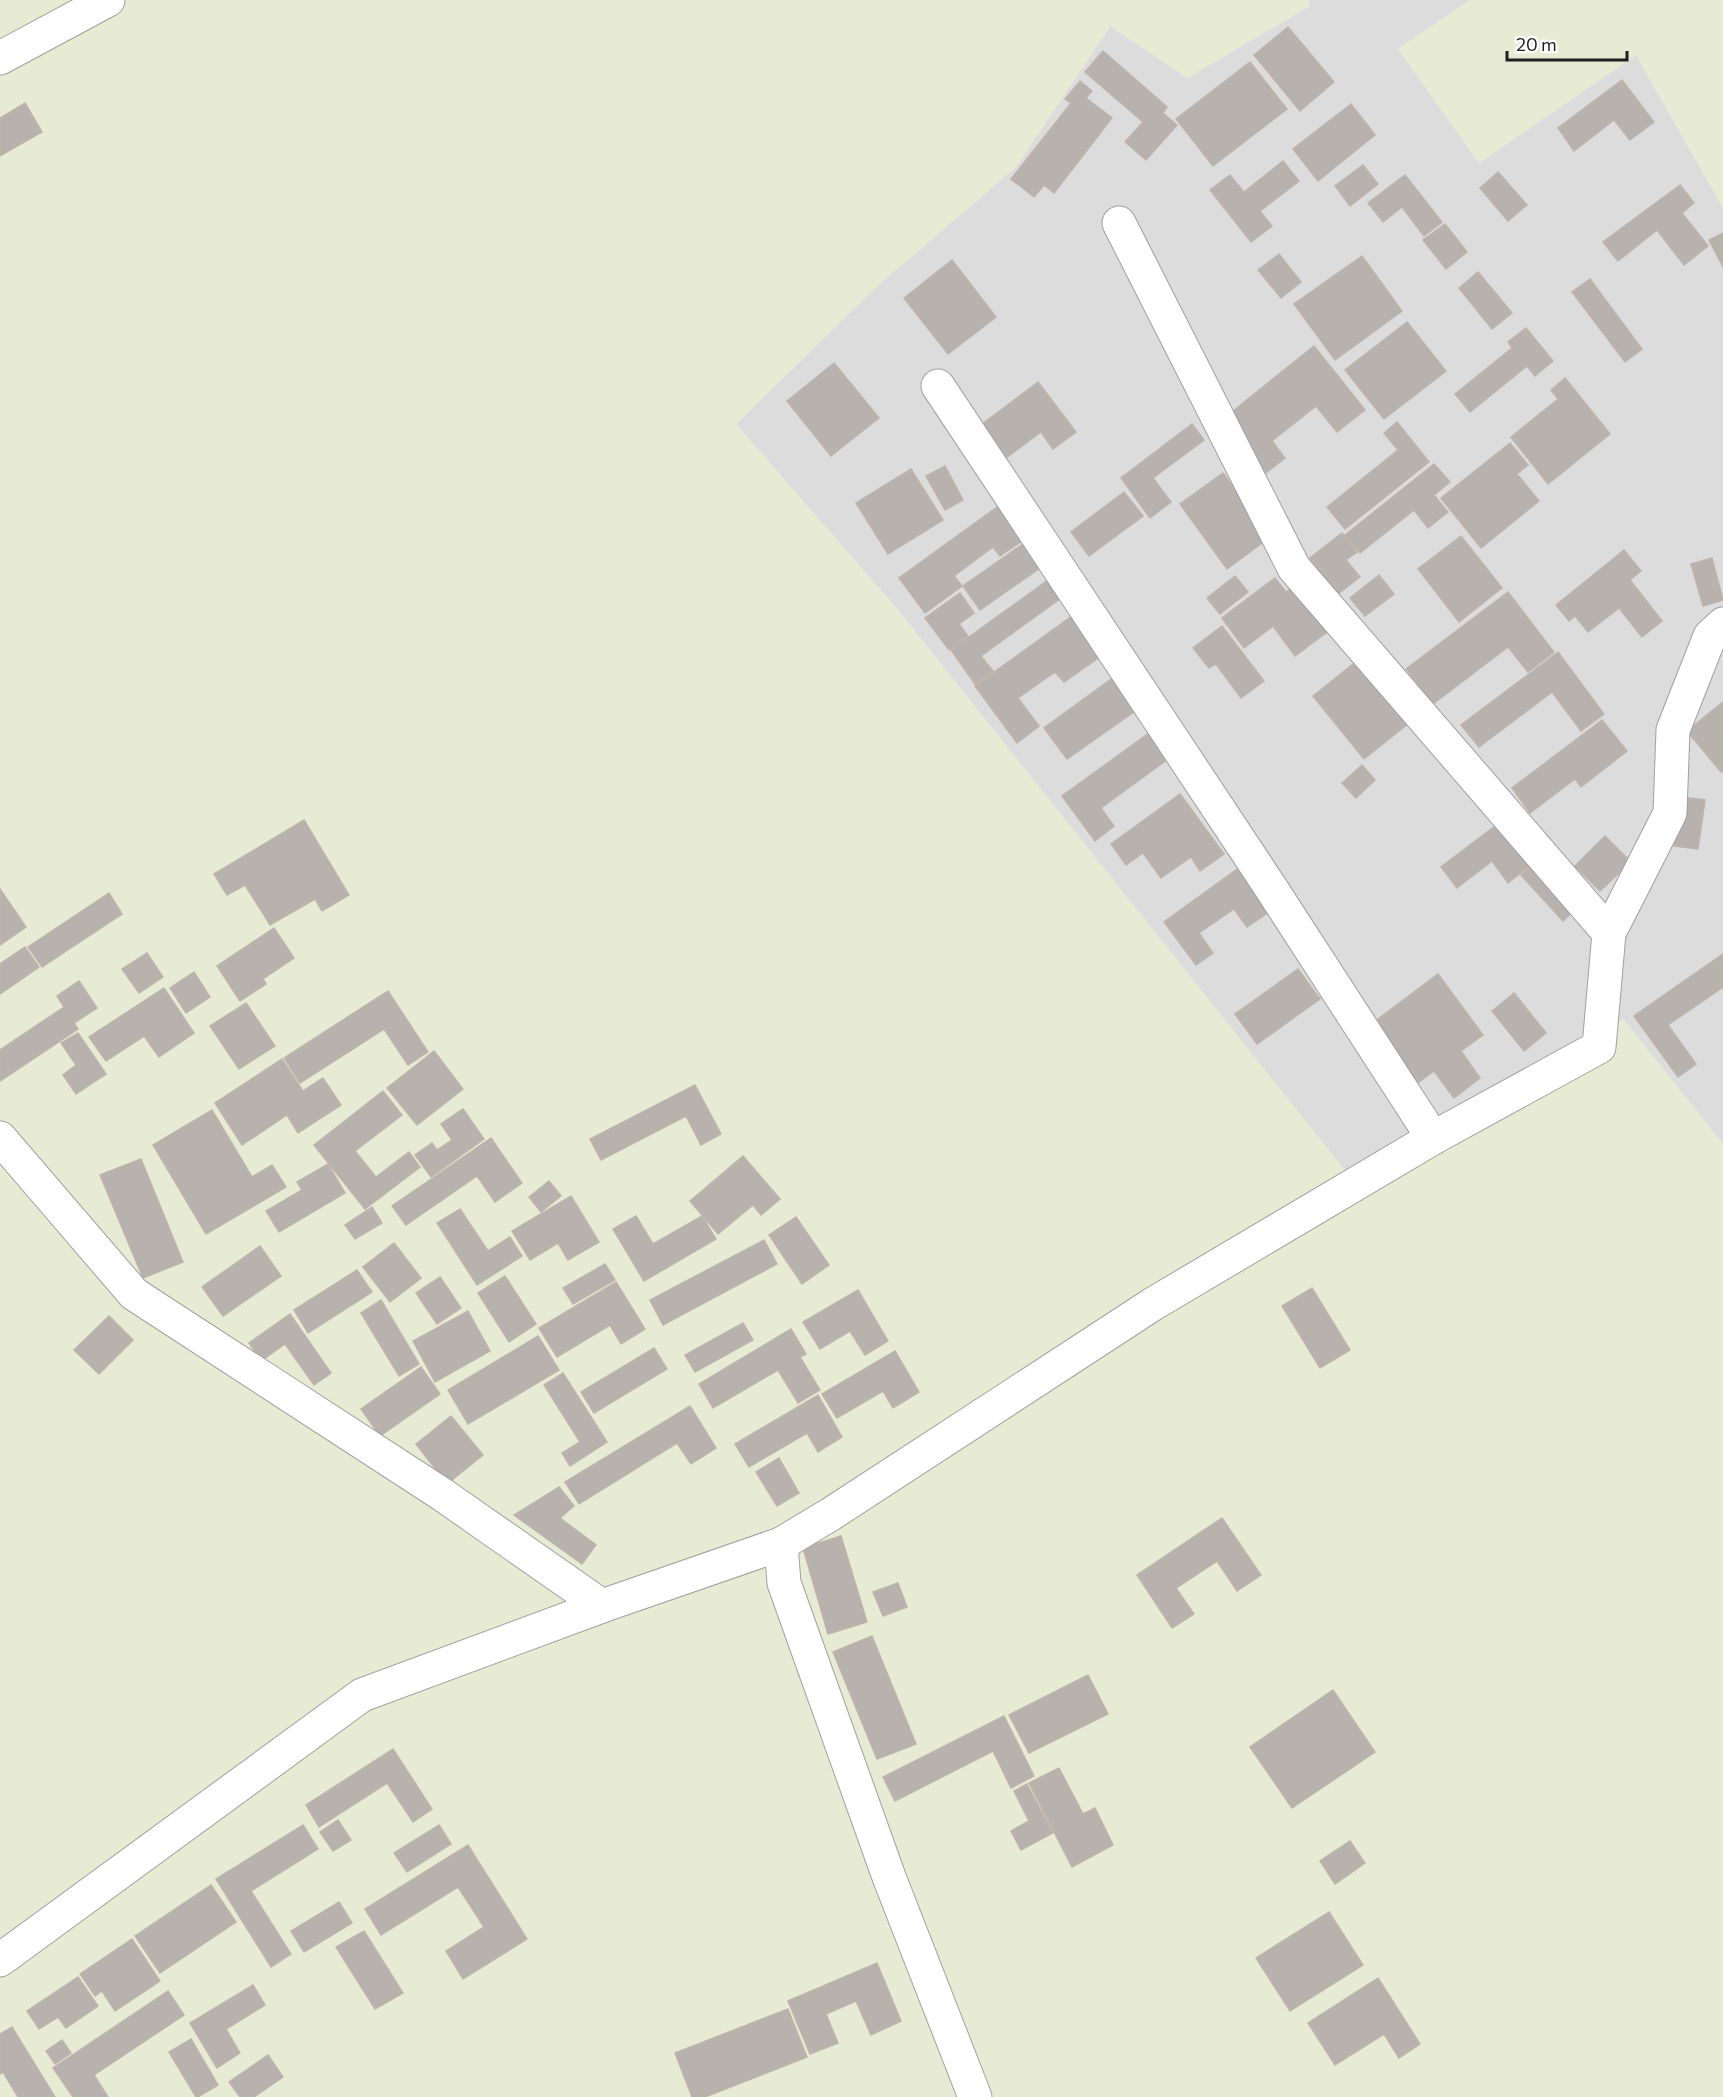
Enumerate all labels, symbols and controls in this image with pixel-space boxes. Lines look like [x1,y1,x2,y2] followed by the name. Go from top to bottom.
[1507,24,1627,62] scale bar
[1516,33,1557,55] text: 20 m

